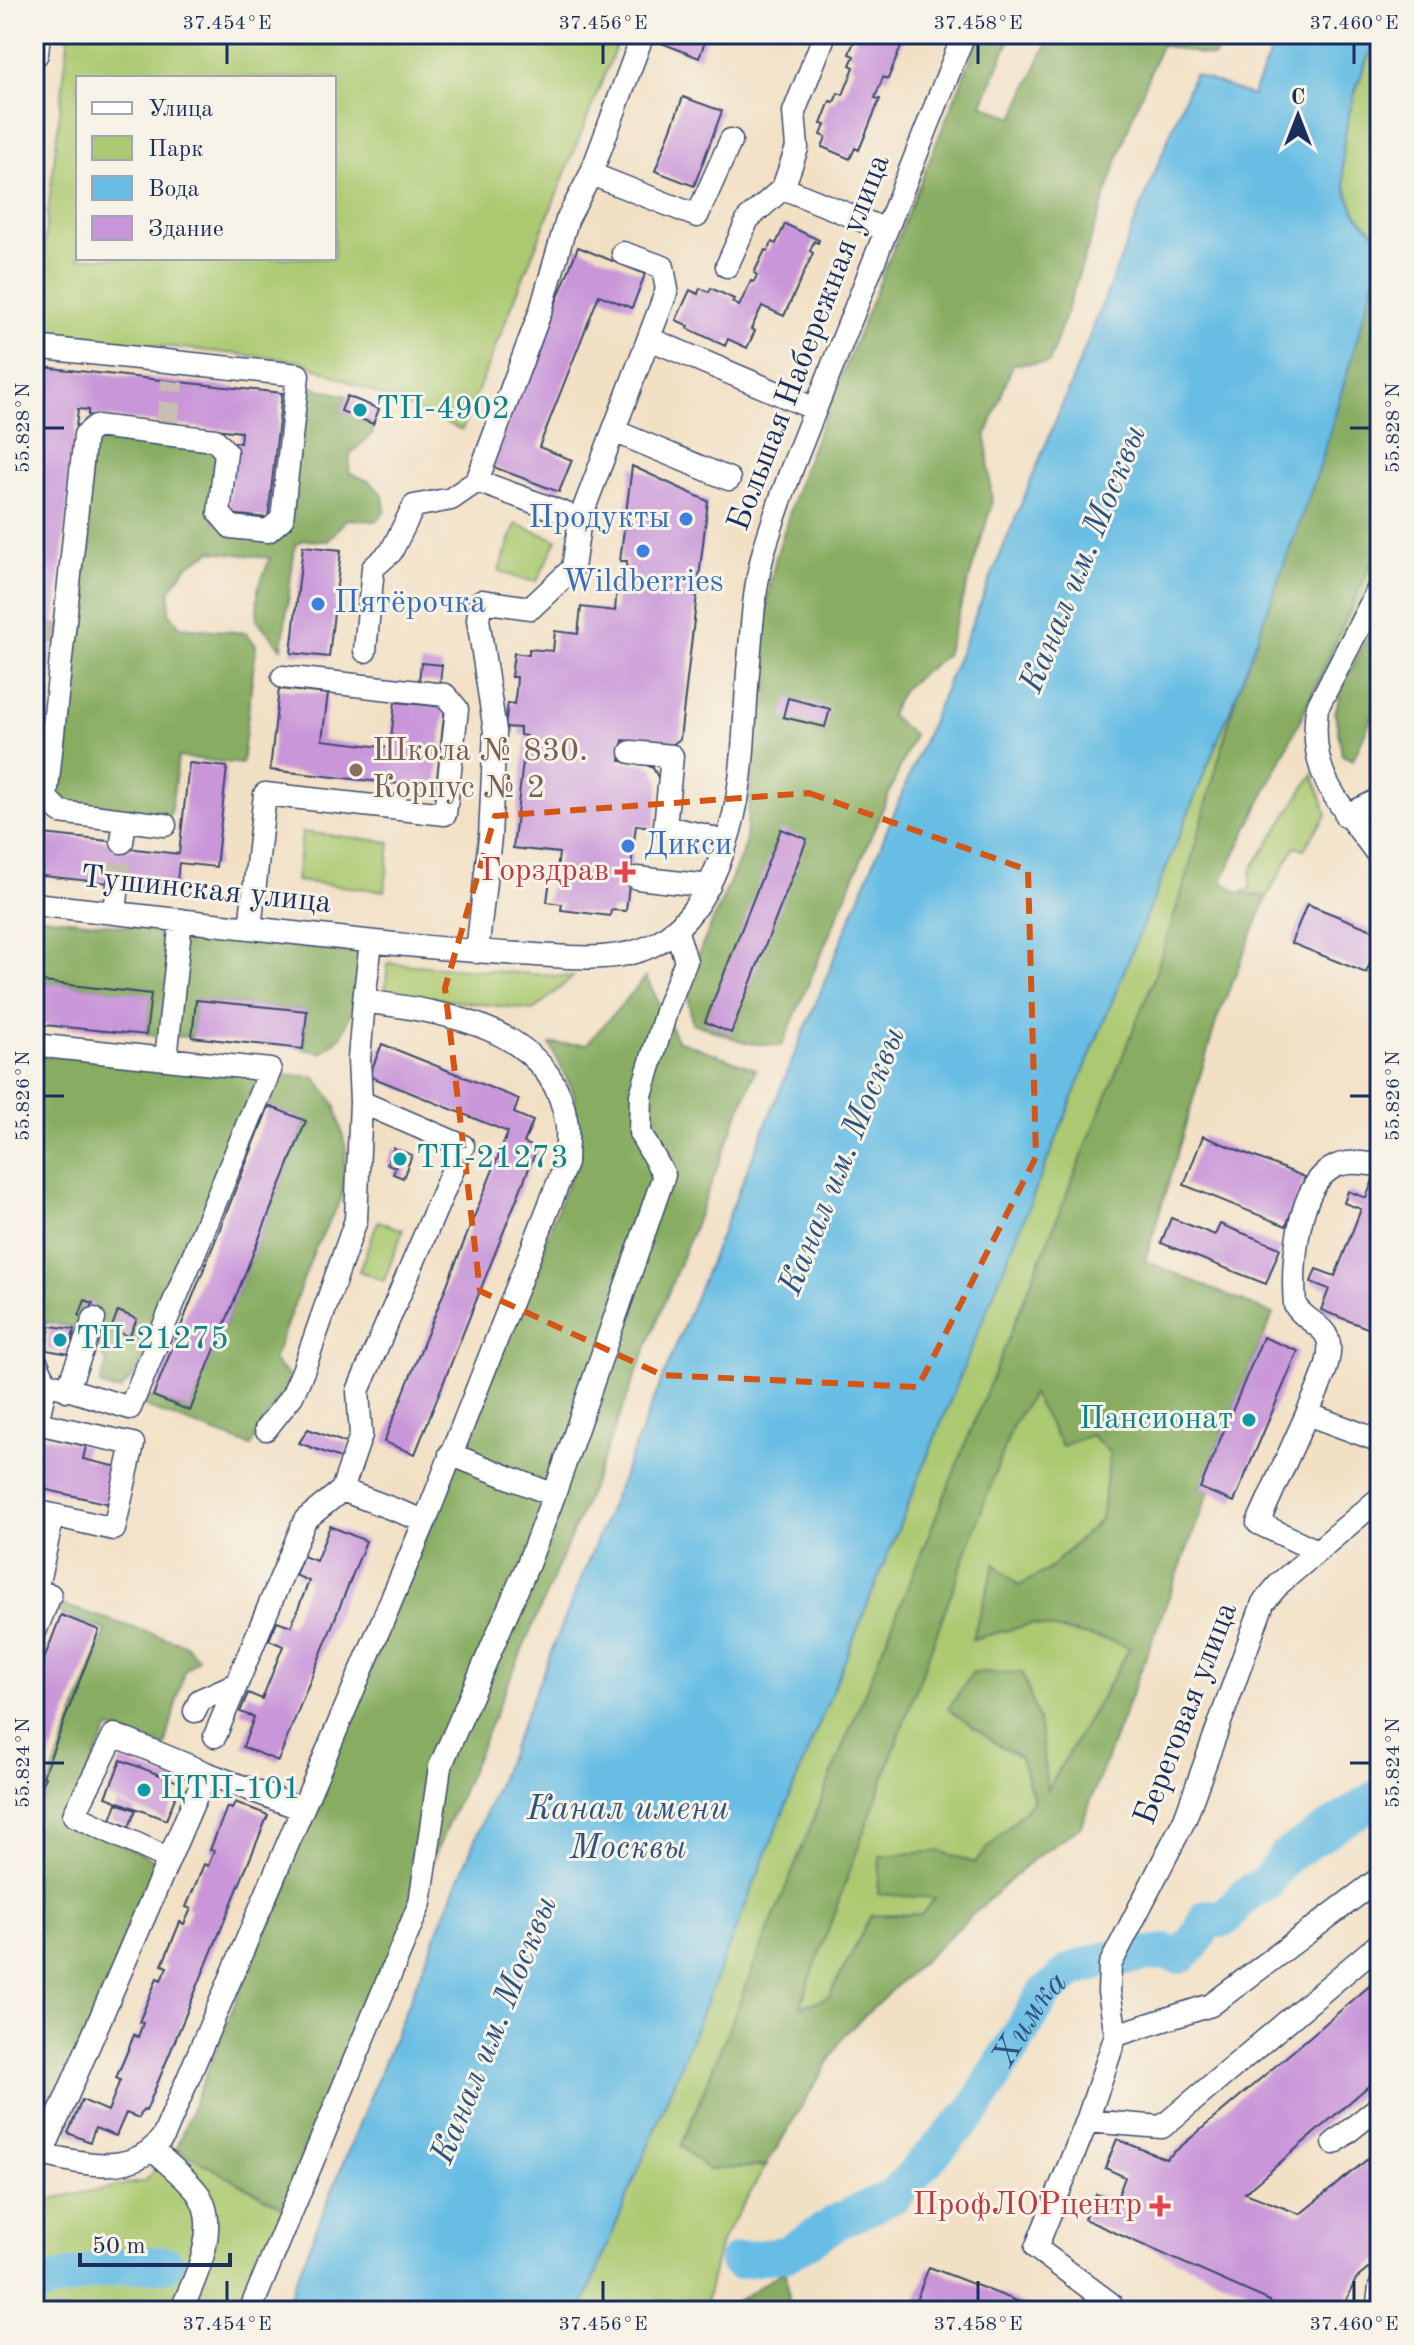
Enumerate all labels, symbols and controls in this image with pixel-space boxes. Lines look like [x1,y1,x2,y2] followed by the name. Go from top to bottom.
[183,14,272,34] text: 37.454°E
[559,14,648,34] text: 37.456°E
[934,14,1023,34] text: 37.458°E
[1310,14,1399,34] text: 37.460°E
[76,76,336,260] legend
[1258,76,1338,156] north arrow
[1291,87,1305,109] text: С
[148,98,213,122] text: Улица
[148,138,203,162] text: Парк
[723,150,897,536] street label: Большая Набережная улица
[148,178,200,202] text: Вода
[148,218,224,242] text: Здание
[14,383,34,473] text: 55.828°N
[1384,383,1404,473] text: 55.828°N
[376,394,510,426] place label: ТП-4902
[351,401,369,419] marker: ТП-4902
[1014,420,1153,698] water label: Канал им. Москвы
[528,503,670,535] place label: Продукты
[677,510,695,528] marker: Продукты
[634,542,652,560] marker: Wildberries
[562,567,724,599] place label: Wildberries
[334,588,486,620] place label: Пятёрочка
[309,595,327,613] marker: Пятёрочка
[372,736,588,805] place label: Школа № 830. Корпус № 2
[347,761,365,779] marker: Школа № 830. Корпус № 2
[644,830,732,862] place label: Дикси
[619,837,637,855] marker: Дикси
[481,856,609,888] place label: Горздрав
[79,862,333,920] street label: Тушинская улица
[616,863,634,881] marker: Горздрав
[773,1022,912,1300] water label: Канал им. Москвы
[14,1051,34,1141] text: 55.826°N
[1384,1051,1404,1141] text: 55.826°N
[416,1143,569,1175] place label: ТП-21273
[391,1150,409,1168] marker: ТП-21273
[76,1324,229,1356] place label: ТП-21275
[51,1331,69,1349] marker: ТП-21275
[1079,1404,1233,1436] place label: Пансионат
[1240,1411,1258,1429] marker: Пансионат
[1130,1598,1244,1830] street label: Береговая улица
[14,1718,34,1808] text: 55.824°N
[1384,1718,1404,1808] text: 55.824°N
[160,1774,301,1806] place label: ЦТП-101
[135,1781,153,1799] marker: ЦТП-101
[526,1793,729,1866] water label: Канал имени Москвы
[425,1891,564,2169] water label: Канал им. Москвы
[987,1965,1074,2074] water label: Химка
[913,2190,1142,2222] place label: ПрофЛОРцентр
[1149,2195,1171,2217] marker: ПрофЛОРцентр
[80,2217,230,2267] scale bar
[92,2235,146,2259] text: 50 m
[183,2315,272,2335] text: 37.454°E
[559,2315,648,2335] text: 37.456°E
[934,2315,1023,2335] text: 37.458°E
[1310,2315,1399,2335] text: 37.460°E

